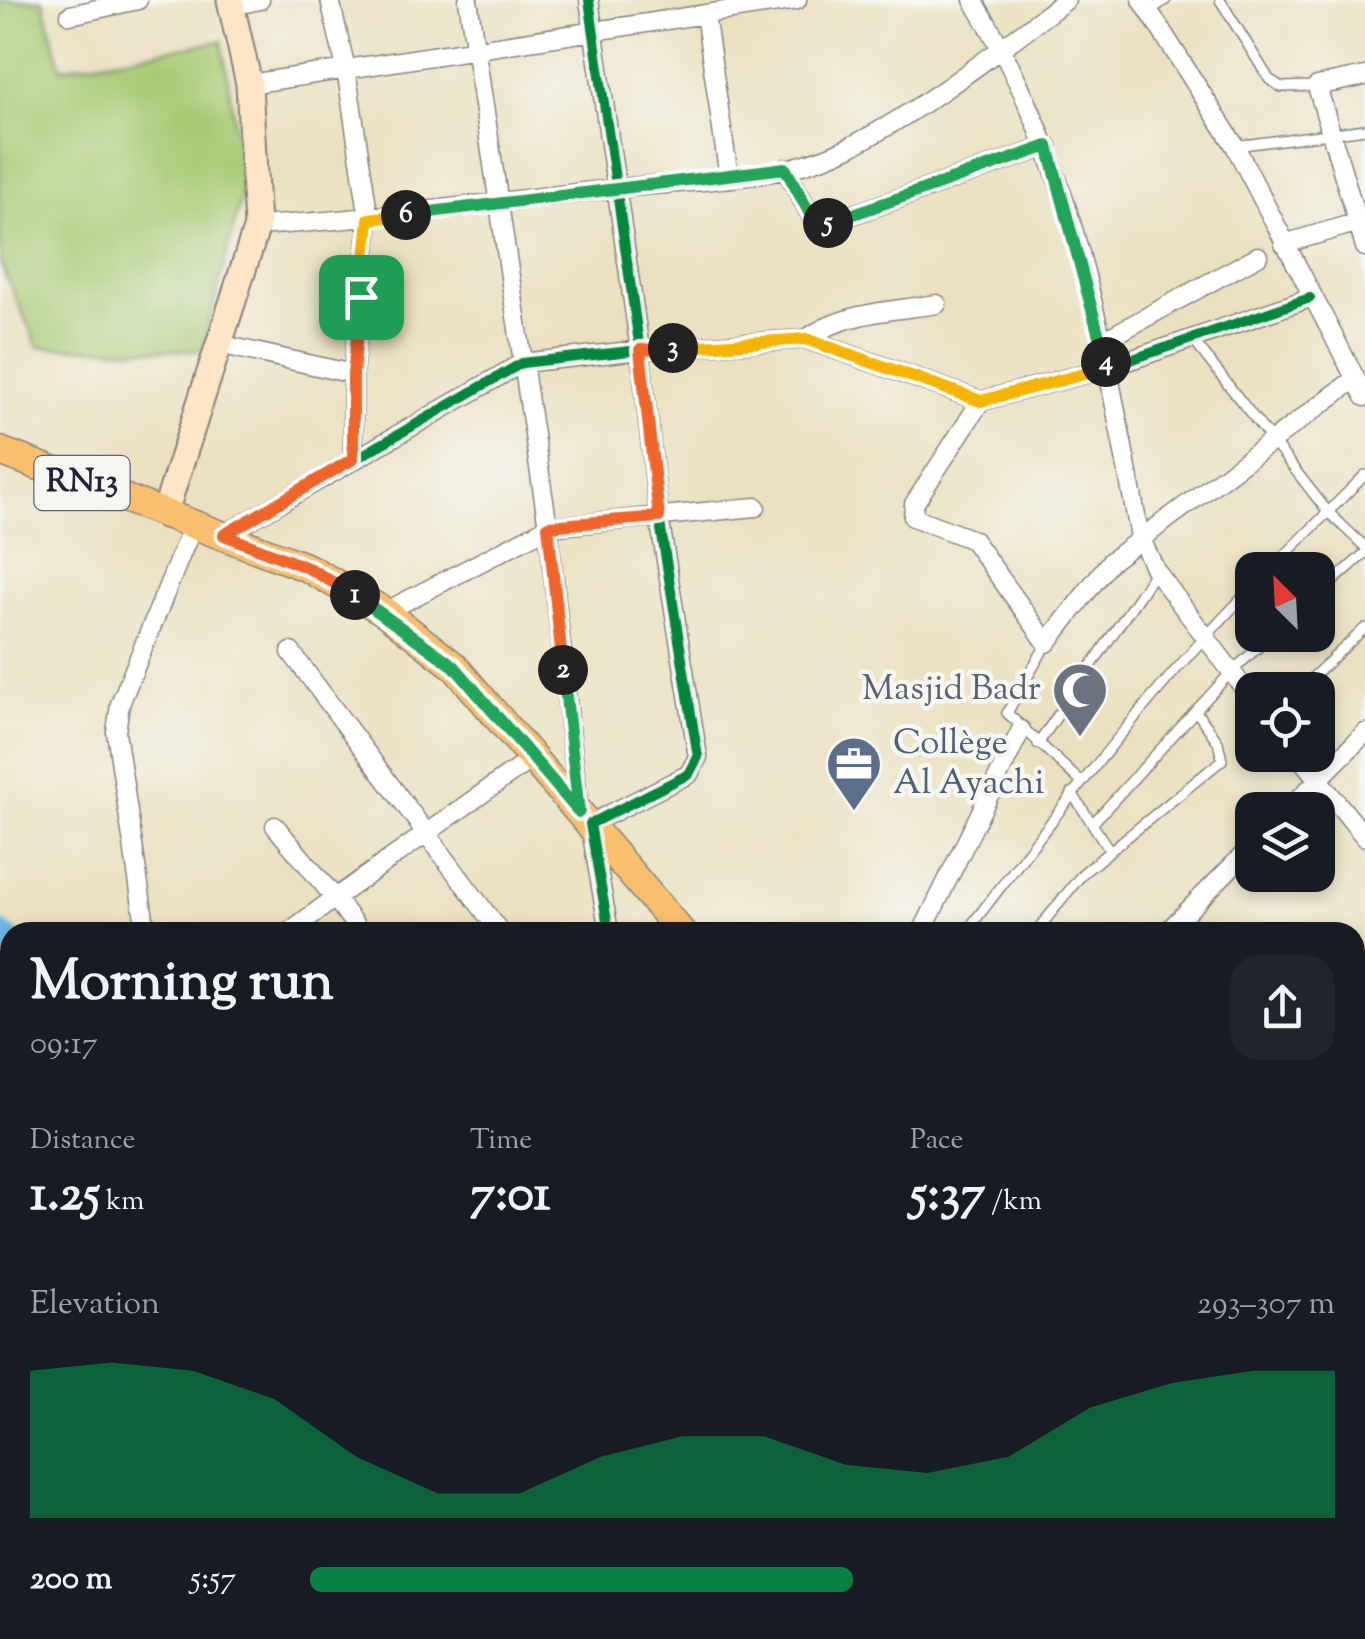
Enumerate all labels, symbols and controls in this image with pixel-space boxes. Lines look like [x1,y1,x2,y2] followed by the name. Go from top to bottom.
[381,190,431,240] pin: 6
[399,195,413,235] text: 6
[803,198,853,248] pin: 5
[823,203,833,243] text: 5
[319,255,404,340] pin
[334,270,389,325] icon: arrive
[648,323,698,373] pin: 3
[667,328,679,368] text: 3
[1081,337,1131,387] pin: 4
[1099,342,1113,382] text: 4
[34,456,130,510] road number: RN13
[1235,552,1335,652] north arrow
[1235,552,1335,892] map controls
[330,570,380,620] pin: 1
[350,575,360,615] text: 1
[538,645,588,695] pin: 2
[556,650,570,690] text: 2
[1050,660,1110,739] mosque icon: Masjid Badr
[862,665,1041,716] place label: Masjid Badr
[1235,672,1335,772] button: locate
[893,719,1044,810] place label: Collège Al Ayachi
[824,734,884,813] office icon: Collège Al Ayachi
[1235,792,1335,892] button: layers
[30,945,334,1024] text: Morning run
[1230,955,1335,1060] button: share
[30,1022,98,1068] text: 09:17
[30,1121,136,1161] text: Distance
[470,1121,532,1161] text: Time
[910,1121,964,1161] text: Pace
[30,1161,100,1233] text: 1.25
[470,1161,551,1233] text: 7:01
[910,1161,985,1233] text: 5:37
[100,1182,145,1222] text: km
[985,1182,1042,1222] text: /km
[30,1282,160,1328] text: Elevation
[1197,1282,1335,1328] text: 293–307 m
[30,1557,112,1603] text: 200 m
[190,1557,236,1603] text: 5:57

